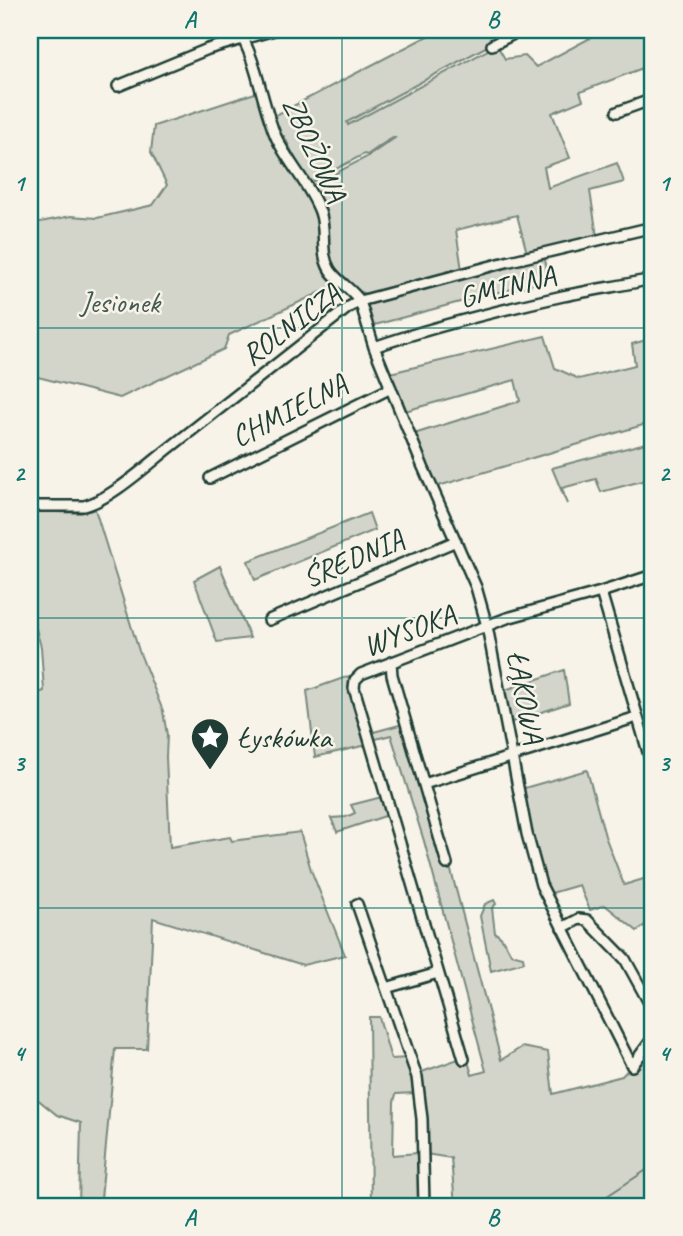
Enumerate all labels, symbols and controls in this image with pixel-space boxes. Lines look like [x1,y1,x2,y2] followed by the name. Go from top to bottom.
[184,5,198,34] text: A
[487,5,501,34] text: B
[274,90,356,208] street label: ZBOŻOWA
[14,169,27,198] text: 1
[659,169,672,198] text: 1
[455,255,560,316] street label: GMINNA
[234,274,349,374] street label: ROLNICZA
[78,283,162,321] park label: Jesionek
[225,364,354,455] street label: CHMIELNA
[14,459,27,488] text: 2
[659,459,672,488] text: 2
[297,519,410,596] street label: ŚREDNIA
[358,595,461,665] street label: WYSOKA
[498,648,554,747] street label: ŁĄKOWA
[189,716,231,771] place icon: Łyskówka
[237,718,333,756] place label: Łyskówka
[14,749,27,778] text: 3
[659,749,672,778] text: 3
[14,1039,27,1068] text: 4
[659,1039,672,1068] text: 4
[184,1203,198,1232] text: A
[487,1203,501,1232] text: B

